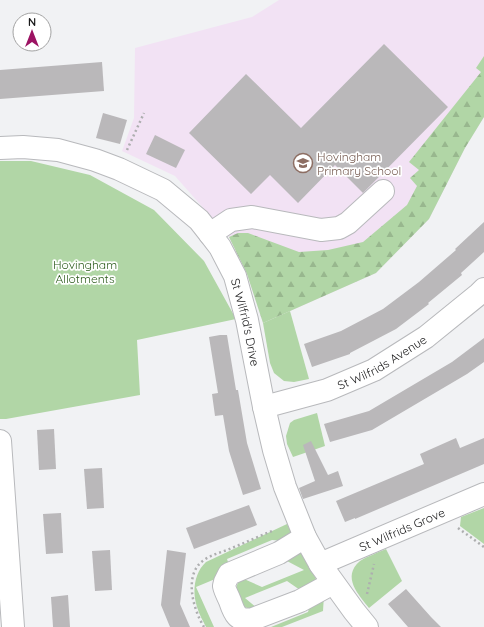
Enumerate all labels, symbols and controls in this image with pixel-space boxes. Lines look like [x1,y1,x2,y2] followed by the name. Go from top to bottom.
[12,12,52,52] north arrow
[28,15,36,29] text: N
[317,149,401,178] place label: Hovingham Primary School
[292,152,314,174] school or university icon: Hovingham Primary School
[53,257,117,286] park label: Hovingham Allotments
[228,276,263,368] street label: St Wilfrid's Drive
[335,331,429,392] street label: St Wilfrids Avenue
[357,504,447,554] street label: St Wilfrids Grove

